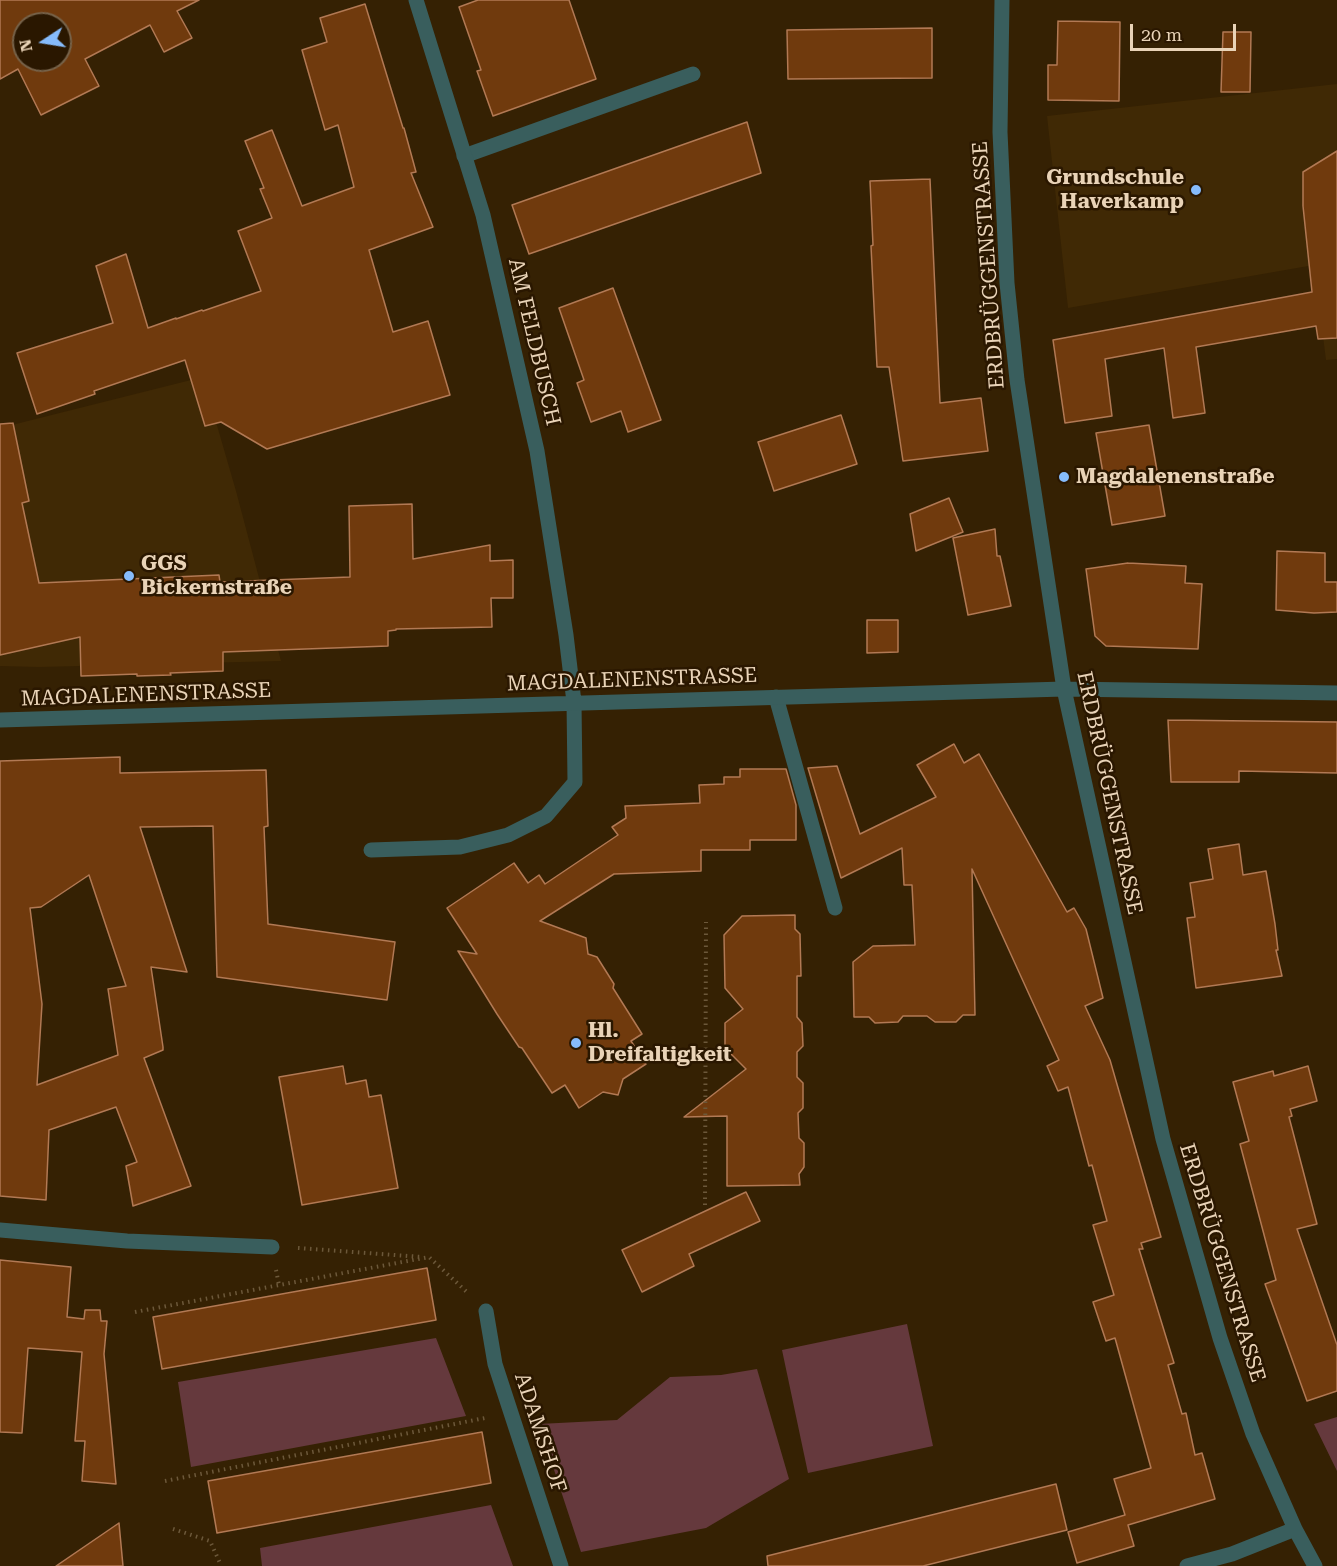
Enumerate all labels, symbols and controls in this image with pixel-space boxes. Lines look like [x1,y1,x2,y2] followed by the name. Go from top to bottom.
[12,12,72,72] north arrow
[1133,12,1240,50] scale bar
[1141,24,1182,45] text: 20 m
[15,37,36,53] text: N
[968,140,1010,390] street label: ERDBRÜGGENSTRASSE
[1046,165,1184,215] place label: Grundschule Haverkamp
[1189,183,1203,197] marker: Grundschule Haverkamp
[502,256,566,428] street label: AM FELDBUSCH
[1076,464,1275,490] place label: Magdalenenstraße
[1057,470,1071,484] marker: Magdalenenstraße
[141,551,292,601] place label: GGS Bickernstraße
[122,569,136,583] marker: GGS Bickernstraße
[506,663,758,697] street label: MAGDALENENSTRASSE
[1071,669,1147,917] street label: ERDBRÜGGENSTRASSE
[20,678,272,712] street label: MAGDALENENSTRASSE
[588,1018,731,1068] place label: Hl. Dreifaltigkeit
[569,1036,583,1050] marker: Hl. Dreifaltigkeit
[1174,1141,1270,1385] street label: ERDBRÜGGENSTRASSE
[509,1370,571,1496] street label: ADAMSHOF

